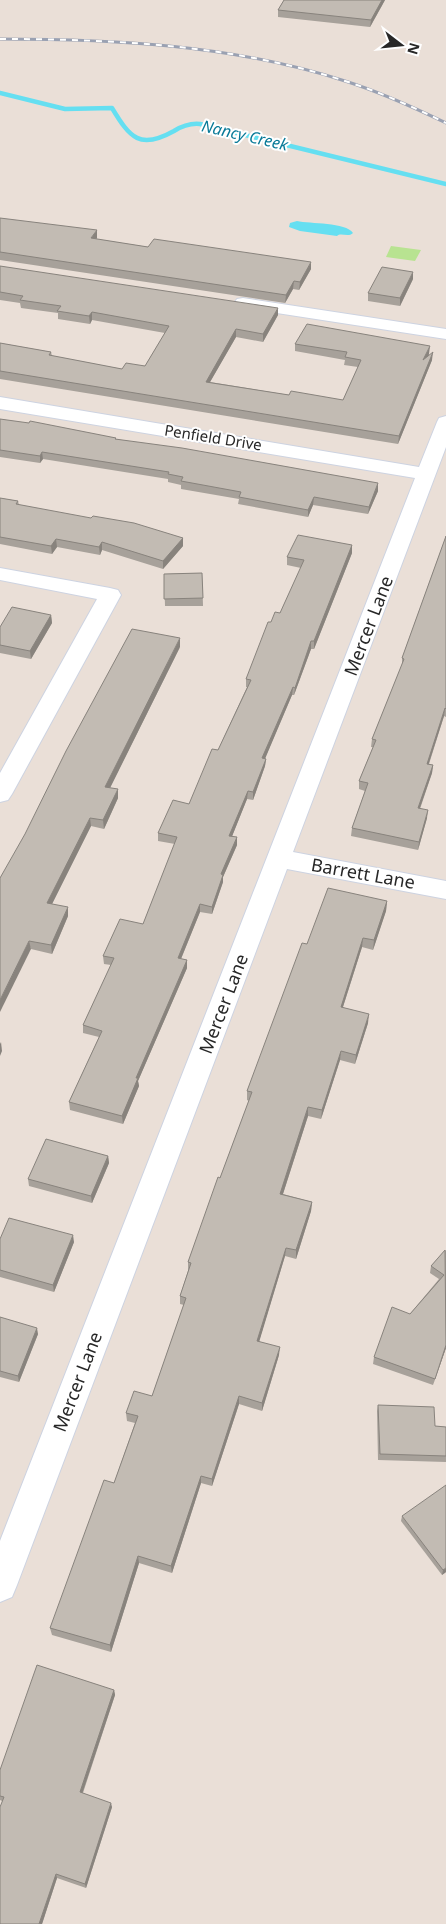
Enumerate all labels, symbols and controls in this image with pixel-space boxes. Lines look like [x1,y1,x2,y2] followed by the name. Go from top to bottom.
[376,20,426,70] north arrow
[403,41,425,57] text: N
[200,114,291,156] water label: Nancy Creek
[163,419,263,455] street label: Penfield Drive
[338,572,398,679] street label: Mercer Lane
[309,852,417,894] street label: Barrett Lane
[193,950,253,1057] street label: Mercer Lane
[47,1328,107,1435] street label: Mercer Lane

